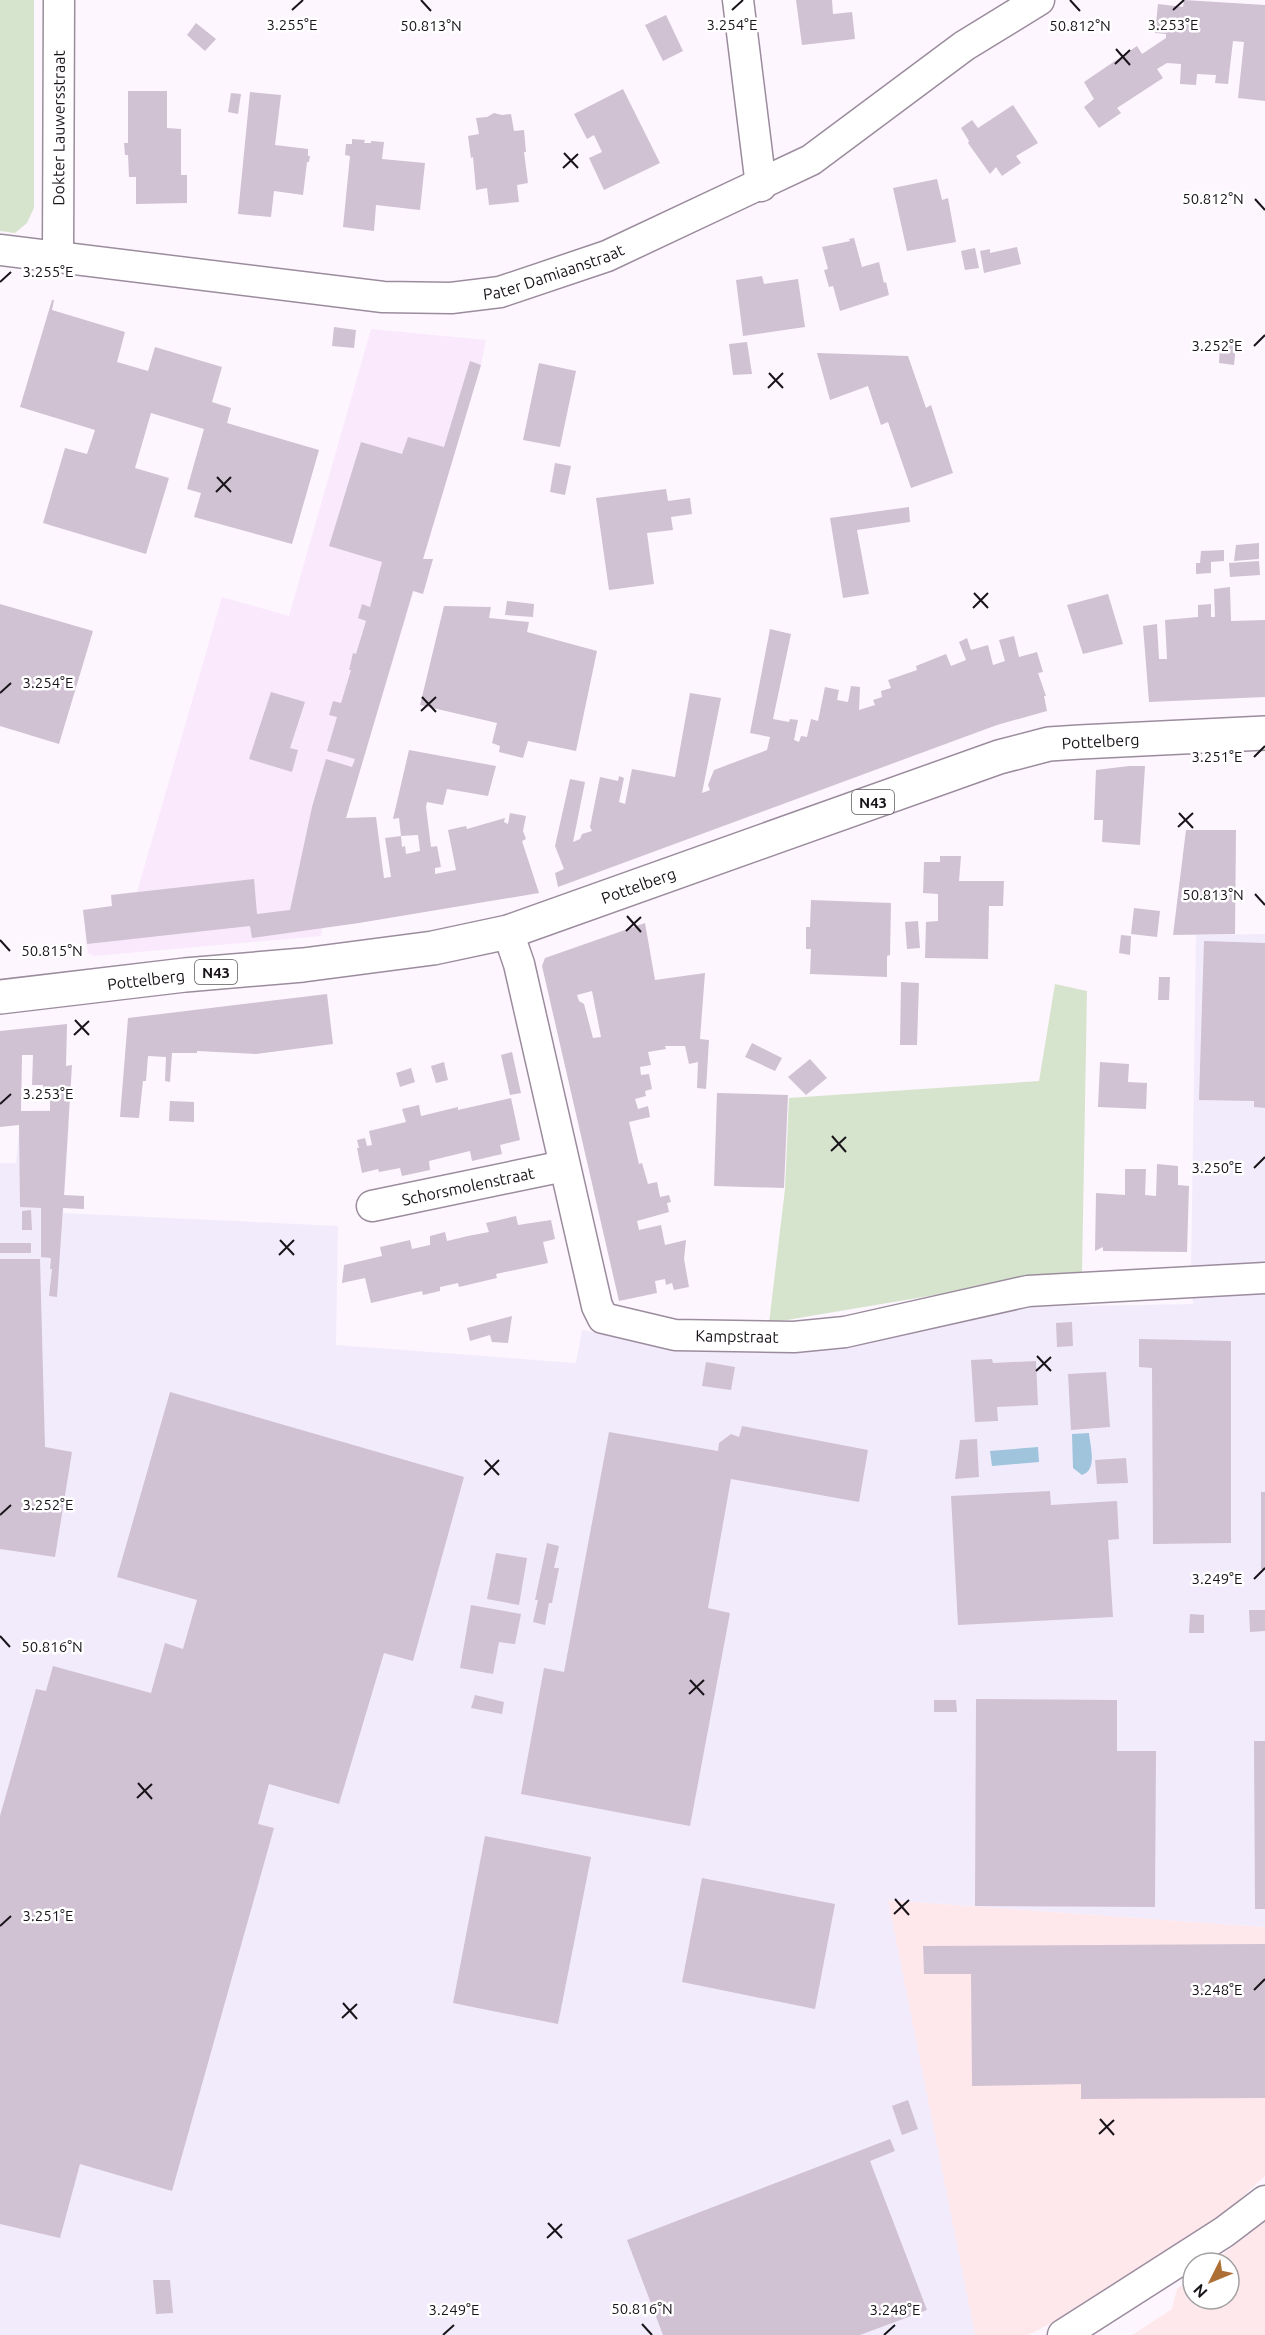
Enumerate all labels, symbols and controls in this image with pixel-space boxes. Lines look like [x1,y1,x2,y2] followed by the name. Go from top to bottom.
[267,16,317,33] text: 3.255°E
[707,16,757,33] text: 3.254°E
[1148,16,1198,33] text: 3.253°E
[400,17,462,34] text: 50.813°N
[1049,17,1111,34] text: 50.812°N
[49,50,68,206] street label: Dokter Lauwersstraat
[1182,190,1244,207] text: 50.812°N
[482,240,627,303] street label: Pater Damiaanstraat
[23,263,73,280] text: 3.255°E
[1192,337,1242,354] text: 3.252°E
[23,674,73,691] text: 3.254°E
[1061,730,1140,752] street label: Pottelberg
[1192,748,1242,765] text: 3.251°E
[852,790,894,814] road number: N43
[599,864,678,907] street label: Pottelberg
[1182,886,1244,903] text: 50.813°N
[21,942,83,959] text: 50.815°N
[195,960,237,984] road number: N43
[106,966,186,993] street label: Pottelberg
[23,1085,73,1102] text: 3.253°E
[1192,1159,1242,1176] text: 3.250°E
[400,1163,536,1209] street label: Schorsmolenstraat
[695,1326,779,1346] street label: Kampstraat
[23,1496,73,1513] text: 3.252°E
[1192,1570,1242,1587] text: 3.249°E
[21,1638,83,1655] text: 50.816°N
[23,1907,73,1924] text: 3.251°E
[1192,1981,1242,1998] text: 3.248°E
[1181,2251,1241,2311] north arrow
[1189,2281,1211,2302] text: N
[611,2300,673,2317] text: 50.816°N
[429,2301,479,2318] text: 3.249°E
[870,2301,920,2318] text: 3.248°E

